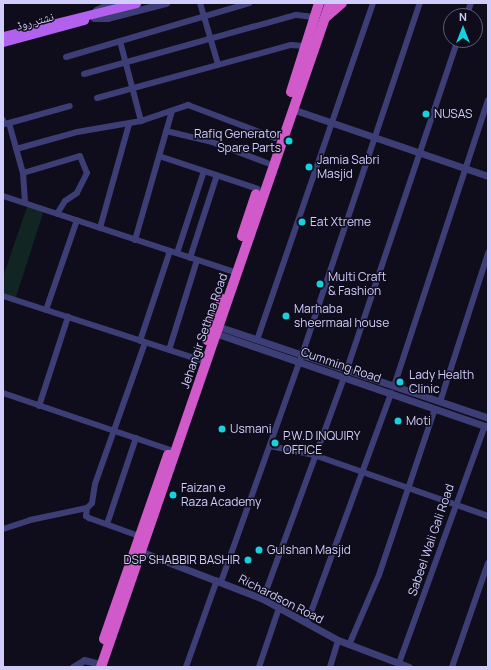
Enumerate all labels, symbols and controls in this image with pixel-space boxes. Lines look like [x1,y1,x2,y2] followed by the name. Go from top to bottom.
[443,8,483,48] north arrow
[15,9,55,33] street label: نشتر روڈ
[459,9,467,24] text: N
[434,107,472,121] place label: NUSAS
[421,109,431,119] marker: NUSAS
[194,127,281,155] place label: Rafiq Generator Spare Parts
[284,136,294,146] marker: Rafiq Generator Spare Parts
[317,153,380,181] place label: Jamia Sabri Masjid
[304,162,314,172] marker: Jamia Sabri Masjid
[310,215,371,229] place label: Eat Xtreme
[297,217,307,227] marker: Eat Xtreme
[328,270,386,298] place label: Multi Craft & Fashion
[177,271,231,391] street label: Jehangir Sethna Road
[315,279,325,289] marker: Multi Craft & Fashion
[294,302,389,330] place label: Marhaba sheermaal house
[281,311,291,321] marker: Marhaba sheermaal house
[299,345,383,385] street label: Cumming Road
[409,368,474,396] place label: Lady Health Clinic
[394,376,406,388] marker: Lady Health Clinic
[406,414,431,428] place label: Moti
[393,416,403,426] marker: Moti
[230,422,271,436] place label: Usmani
[217,424,227,434] marker: Usmani
[283,429,360,457] place label: P.W.D INQUIRY OFFICE
[270,438,280,448] marker: P.W.D INQUIRY OFFICE
[181,481,261,509] place label: Faizan e Raza Academy
[405,482,457,598] street label: Sabeel Wali Gali Road
[168,490,178,500] marker: Faizan e Raza Academy
[267,543,351,557] place label: Gulshan Masjid
[254,545,264,555] marker: Gulshan Masjid
[124,553,240,567] place label: DSP SHABBIR BASHIR
[243,555,253,565] marker: DSP SHABBIR BASHIR
[236,571,326,627] street label: Richardson Road

